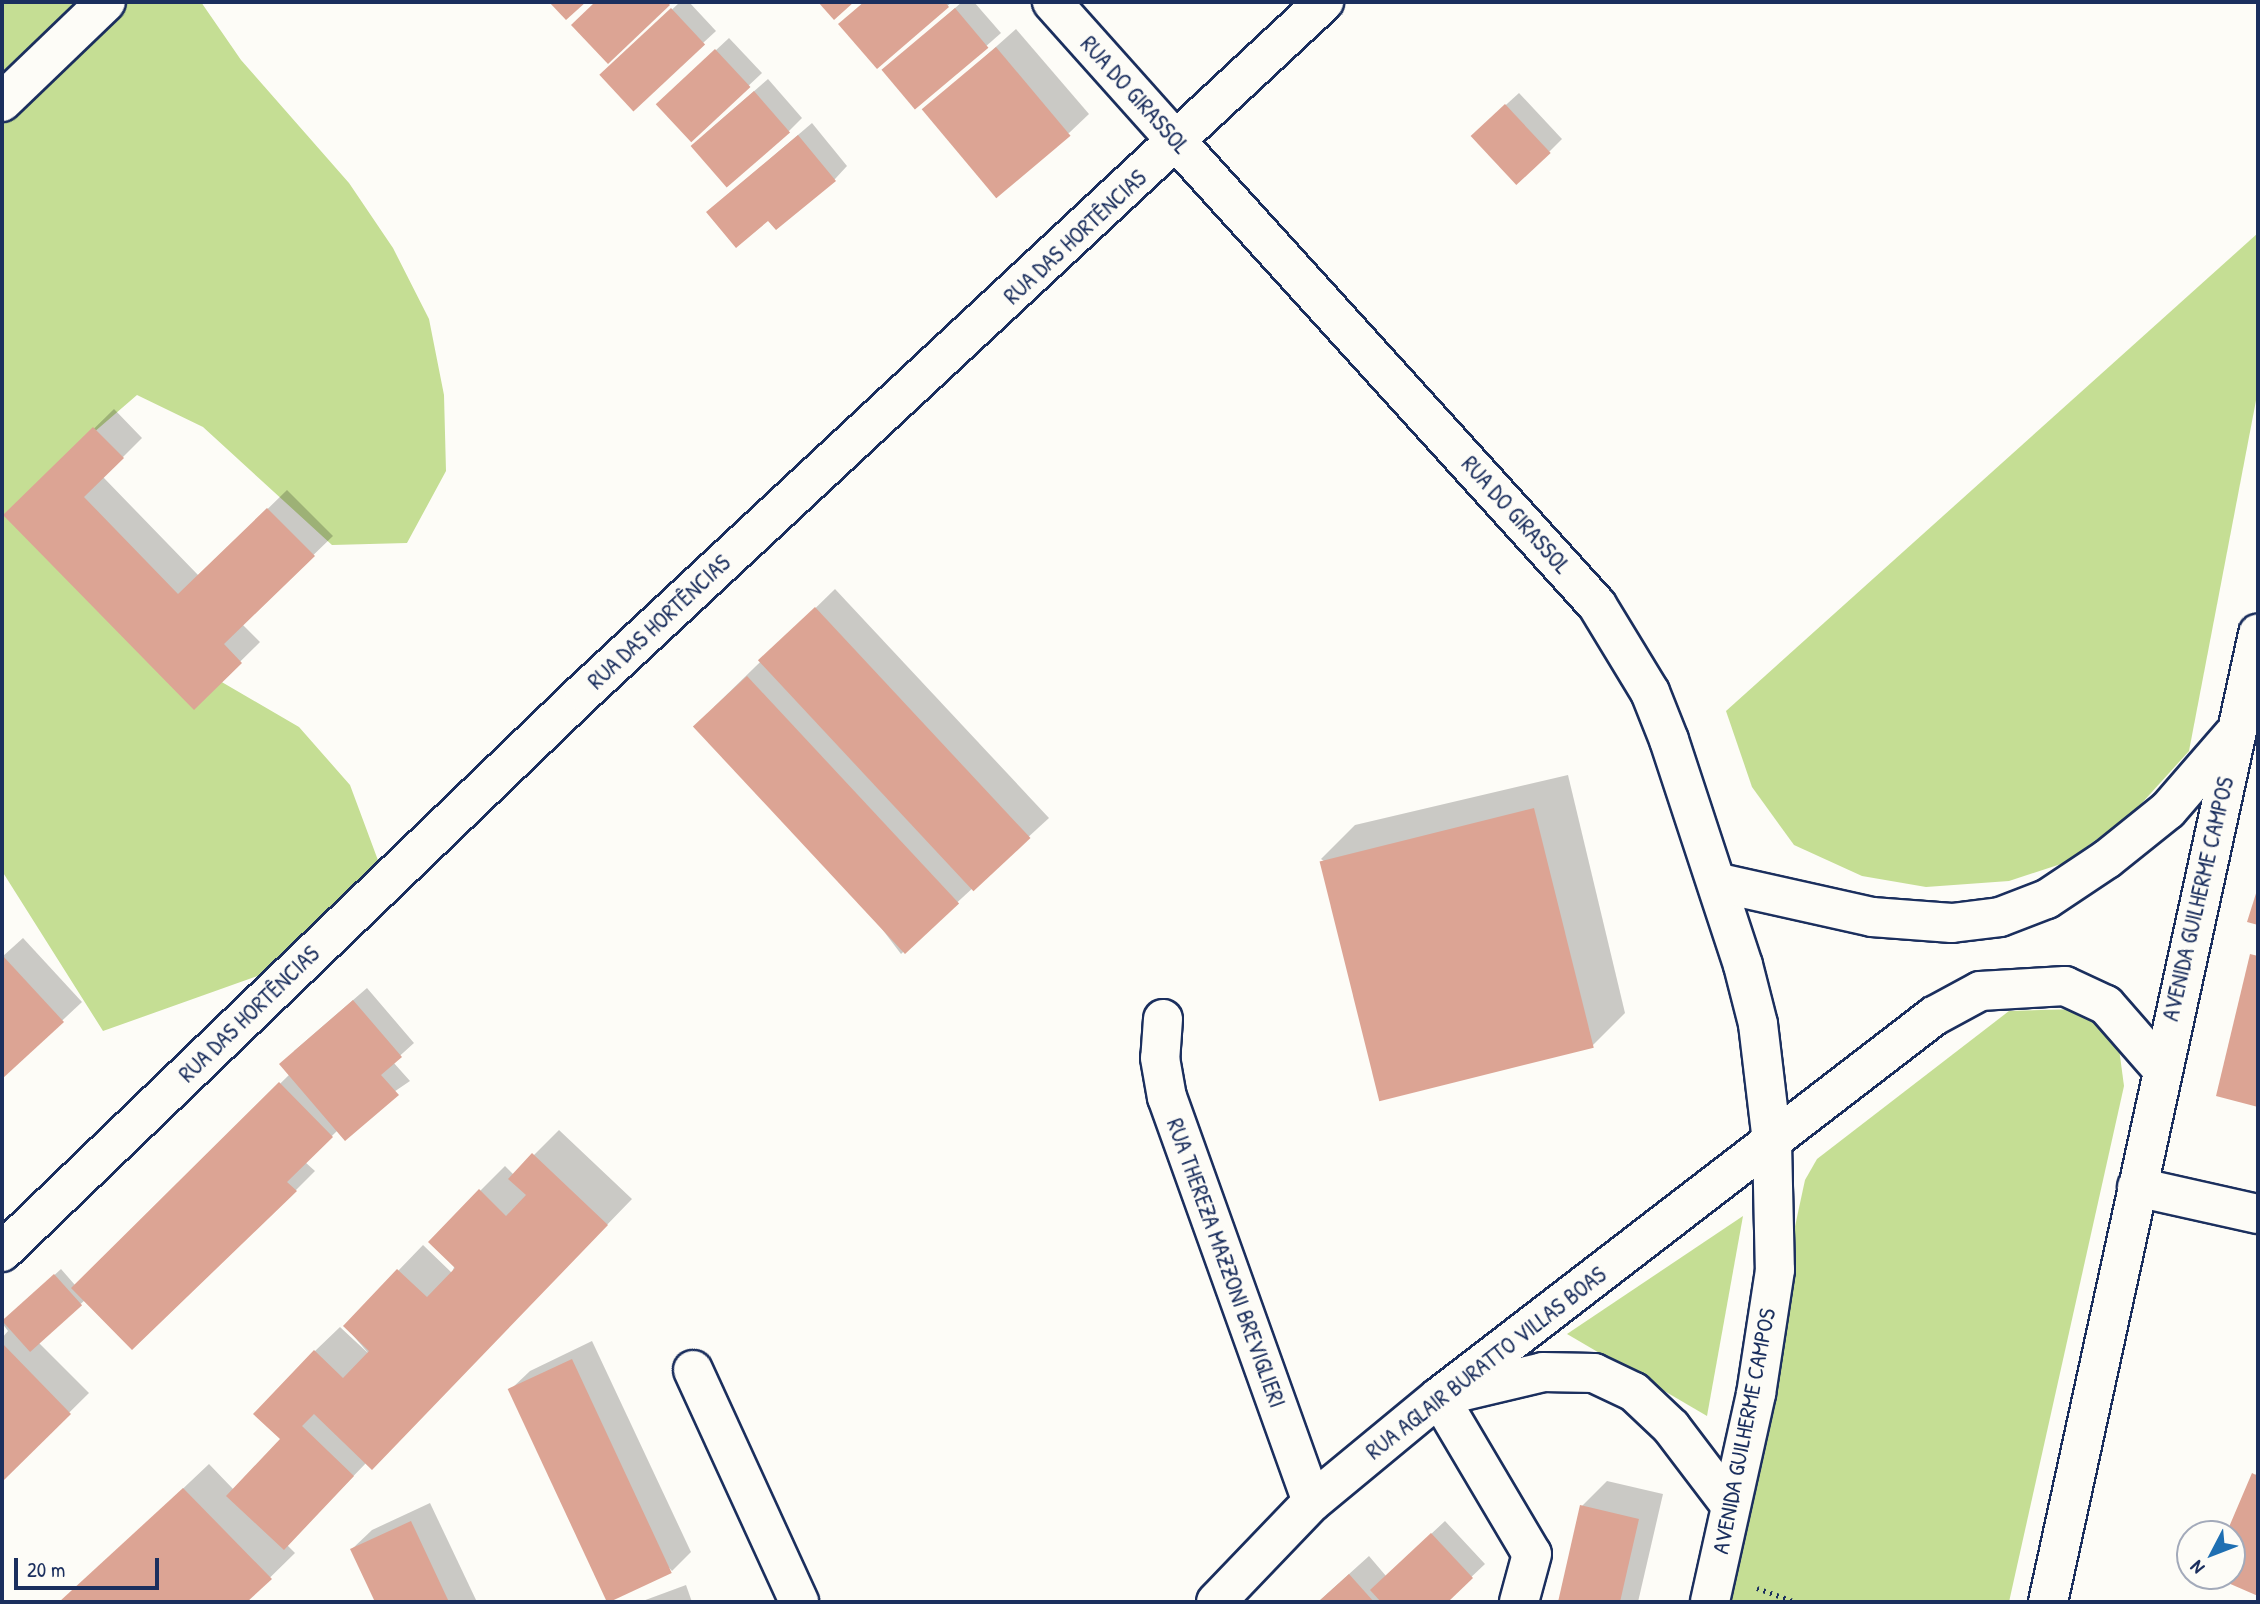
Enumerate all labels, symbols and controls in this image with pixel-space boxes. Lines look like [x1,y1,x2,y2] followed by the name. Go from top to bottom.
[1075,30,1195,160] street label: RUA DO GIRASSOL
[998,164,1152,310] street label: RUA DAS HORTÊNCIAS
[1456,450,1576,580] street label: RUA DO GIRASSOL
[582,549,736,695] street label: RUA DAS HORTÊNCIAS
[2156,774,2240,1024] street label: AVENIDA GUILHERME CAMPOS
[173,940,325,1088] street label: RUA DAS HORTÊNCIAS
[1161,1115,1291,1411] street label: RUA THEREZA MAZZONI BREVIGLIERI
[1360,1261,1612,1465] street label: RUA AGLAIR BURATTO VILLAS BOAS
[1707,1306,1781,1556] street label: AVENIDA GUILHERME CAMPOS
[2176,1520,2246,1590] north arrow
[18,1544,163,1588] scale bar
[27,1555,65,1584] text: 20 m
[2184,1555,2210,1580] text: N

